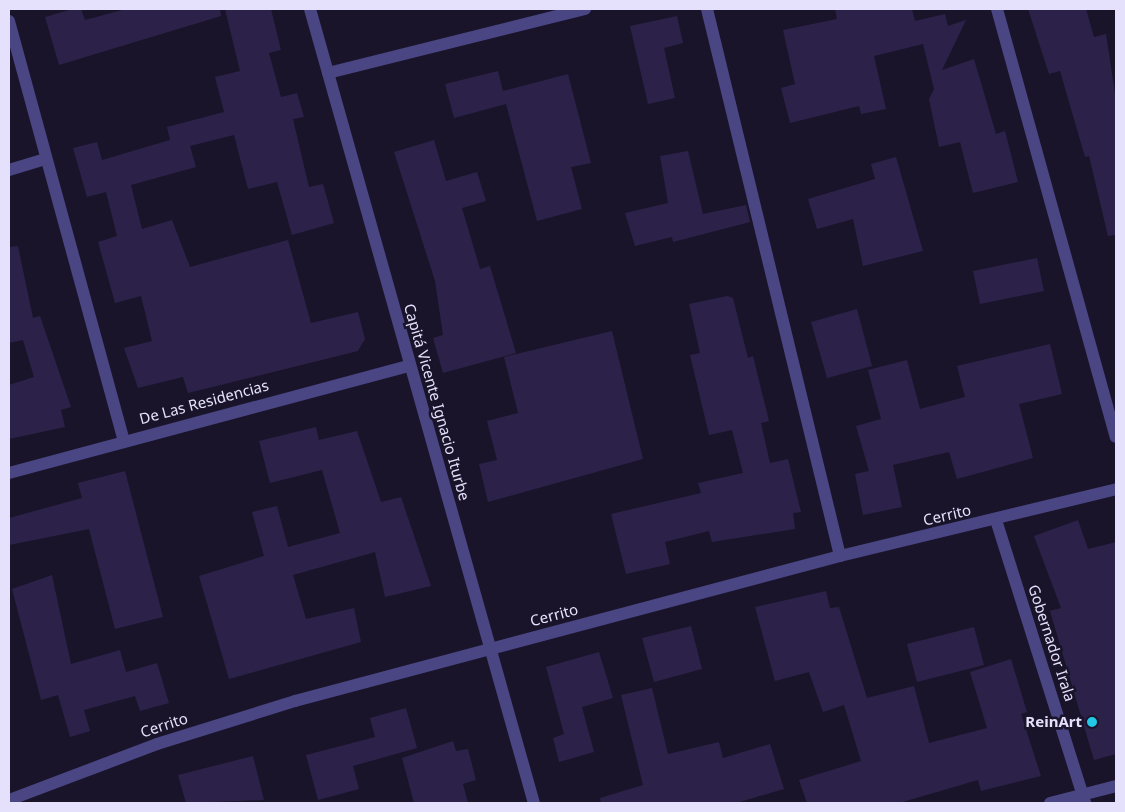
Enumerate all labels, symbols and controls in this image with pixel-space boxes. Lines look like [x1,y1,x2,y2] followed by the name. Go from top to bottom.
[400,301,474,503] street label: Capitá Vicente Ignacio Iturbe
[137,376,271,428] street label: De Las Residencias
[921,501,973,529] street label: Cerrito
[1025,582,1079,704] street label: Gobernador Irala
[528,600,580,630] street label: Cerrito
[138,709,190,741] street label: Cerrito
[1025,713,1082,731] place label: ReinArt
[1086,716,1098,728] marker: ReinArt

